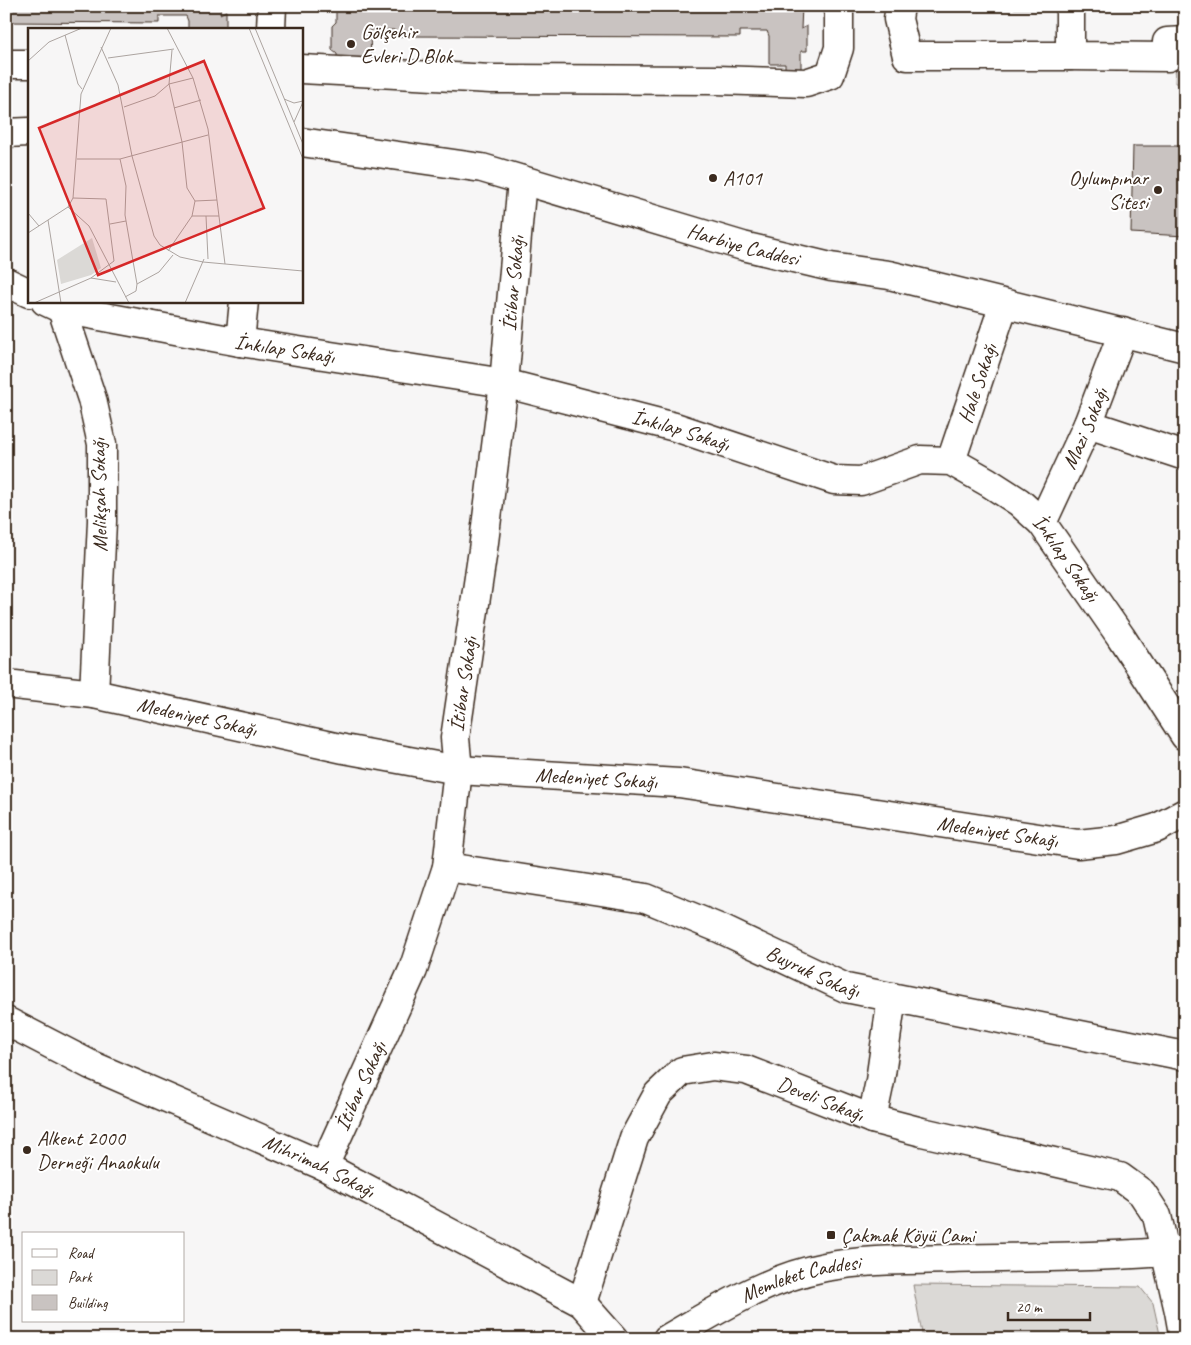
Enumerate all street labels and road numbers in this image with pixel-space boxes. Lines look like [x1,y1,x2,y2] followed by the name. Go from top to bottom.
[684,217,804,273] street label: Harbiye Caddesi
[496,233,530,332] street label: İtibar Sokağı
[233,328,337,370] street label: İnkılap Sokağı
[952,339,1003,427] street label: Hale Sokağı
[1056,383,1114,473] street label: Mazi Sokağı
[629,403,734,458] street label: İnkılap Sokağı
[85,437,113,552] street label: Melikşah Sokağı
[1028,508,1106,608] street label: İnkılap Sokağı
[443,634,483,733] street label: İtibar Sokağı
[135,691,260,743] street label: Medeniyet Sokağı
[535,762,659,795] street label: Medeniyet Sokağı
[935,810,1061,854] street label: Medeniyet Sokağı
[762,939,863,1004] street label: Buyruk Sokağı
[329,1036,392,1135] street label: İtibar Sokağı
[774,1070,868,1128] street label: Develi Sokağı
[259,1128,380,1204] street label: Mihrimah Sokağı
[736,1249,865,1308] street label: Memleket Caddesi

